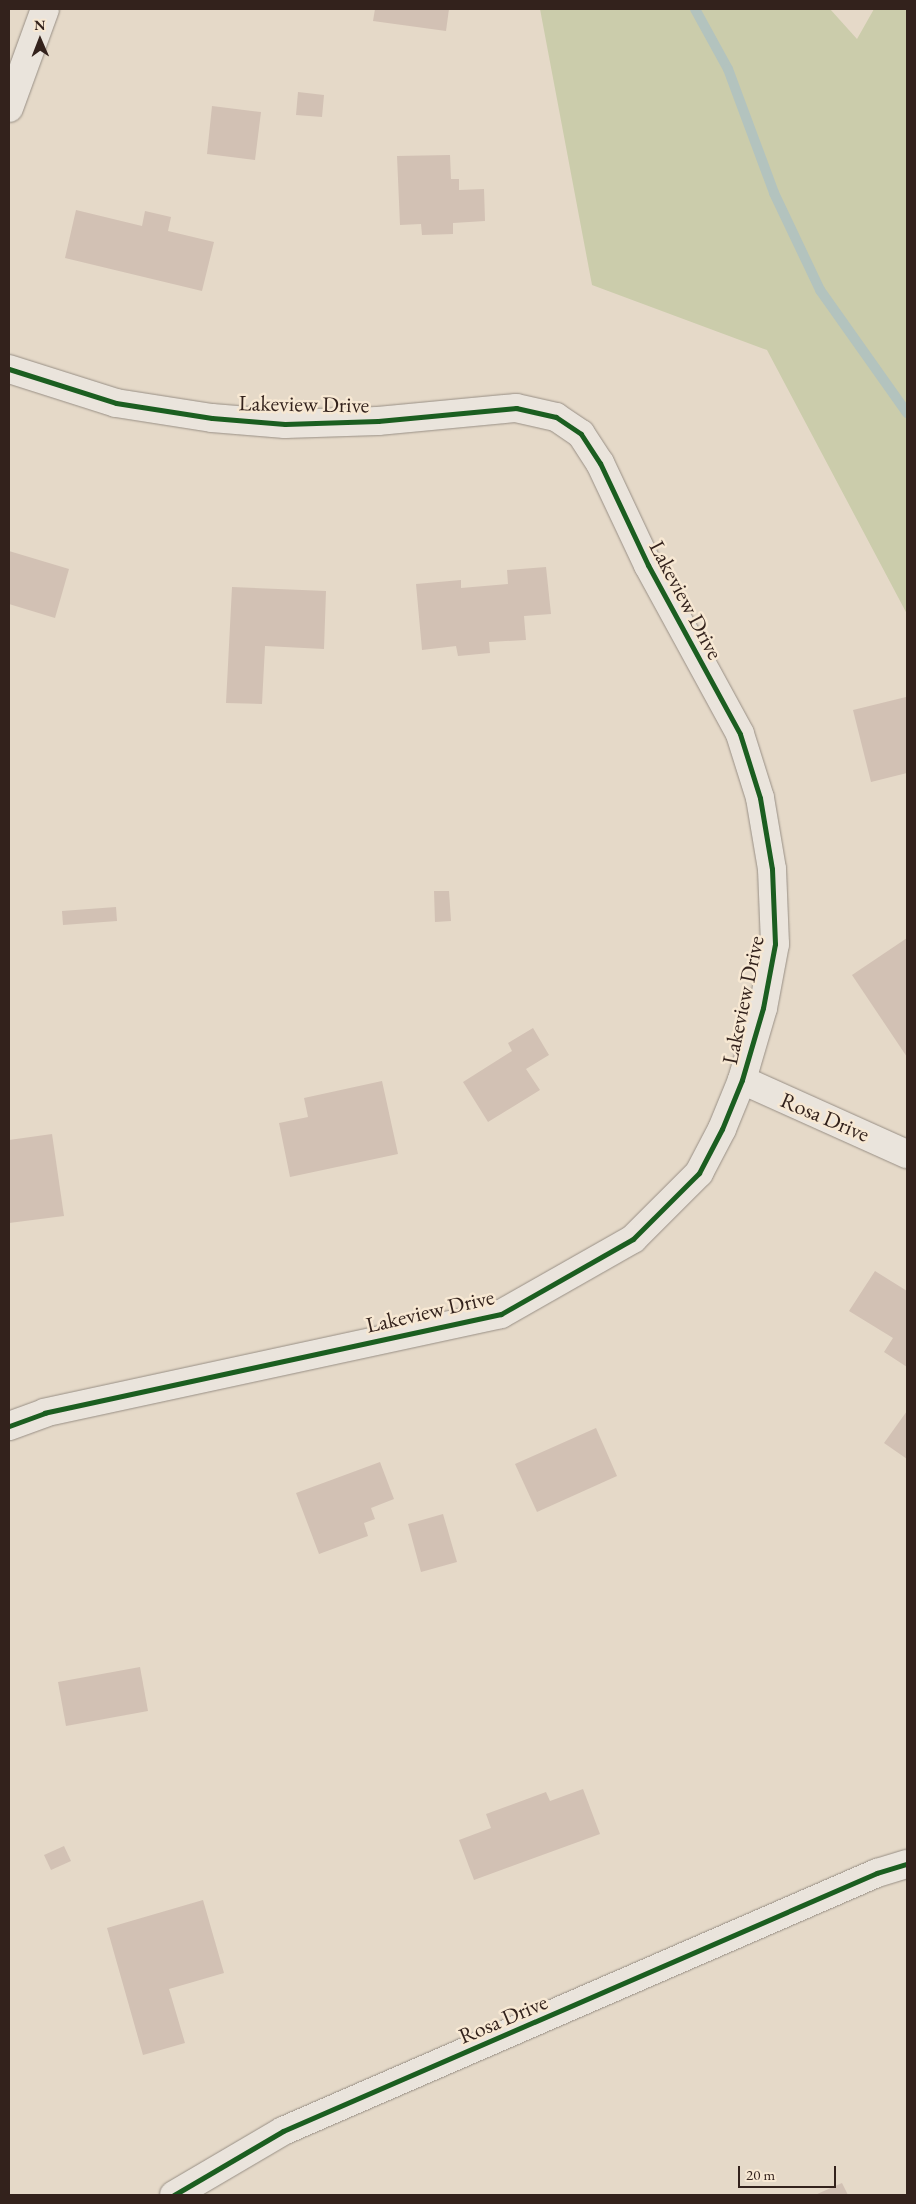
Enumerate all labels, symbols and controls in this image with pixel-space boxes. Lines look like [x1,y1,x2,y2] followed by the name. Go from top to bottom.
[15,15,65,65] north arrow
[34,16,46,34] text: N
[238,390,370,418] street label: Lakeview Drive
[644,536,728,664] street label: Lakeview Drive
[717,933,769,1067] street label: Lakeview Drive
[777,1087,873,1147] street label: Rosa Drive
[363,1283,497,1339] street label: Lakeview Drive
[455,1989,551,2049] street label: Rosa Drive
[741,2156,838,2188] scale bar
[746,2165,775,2184] text: 20 m

